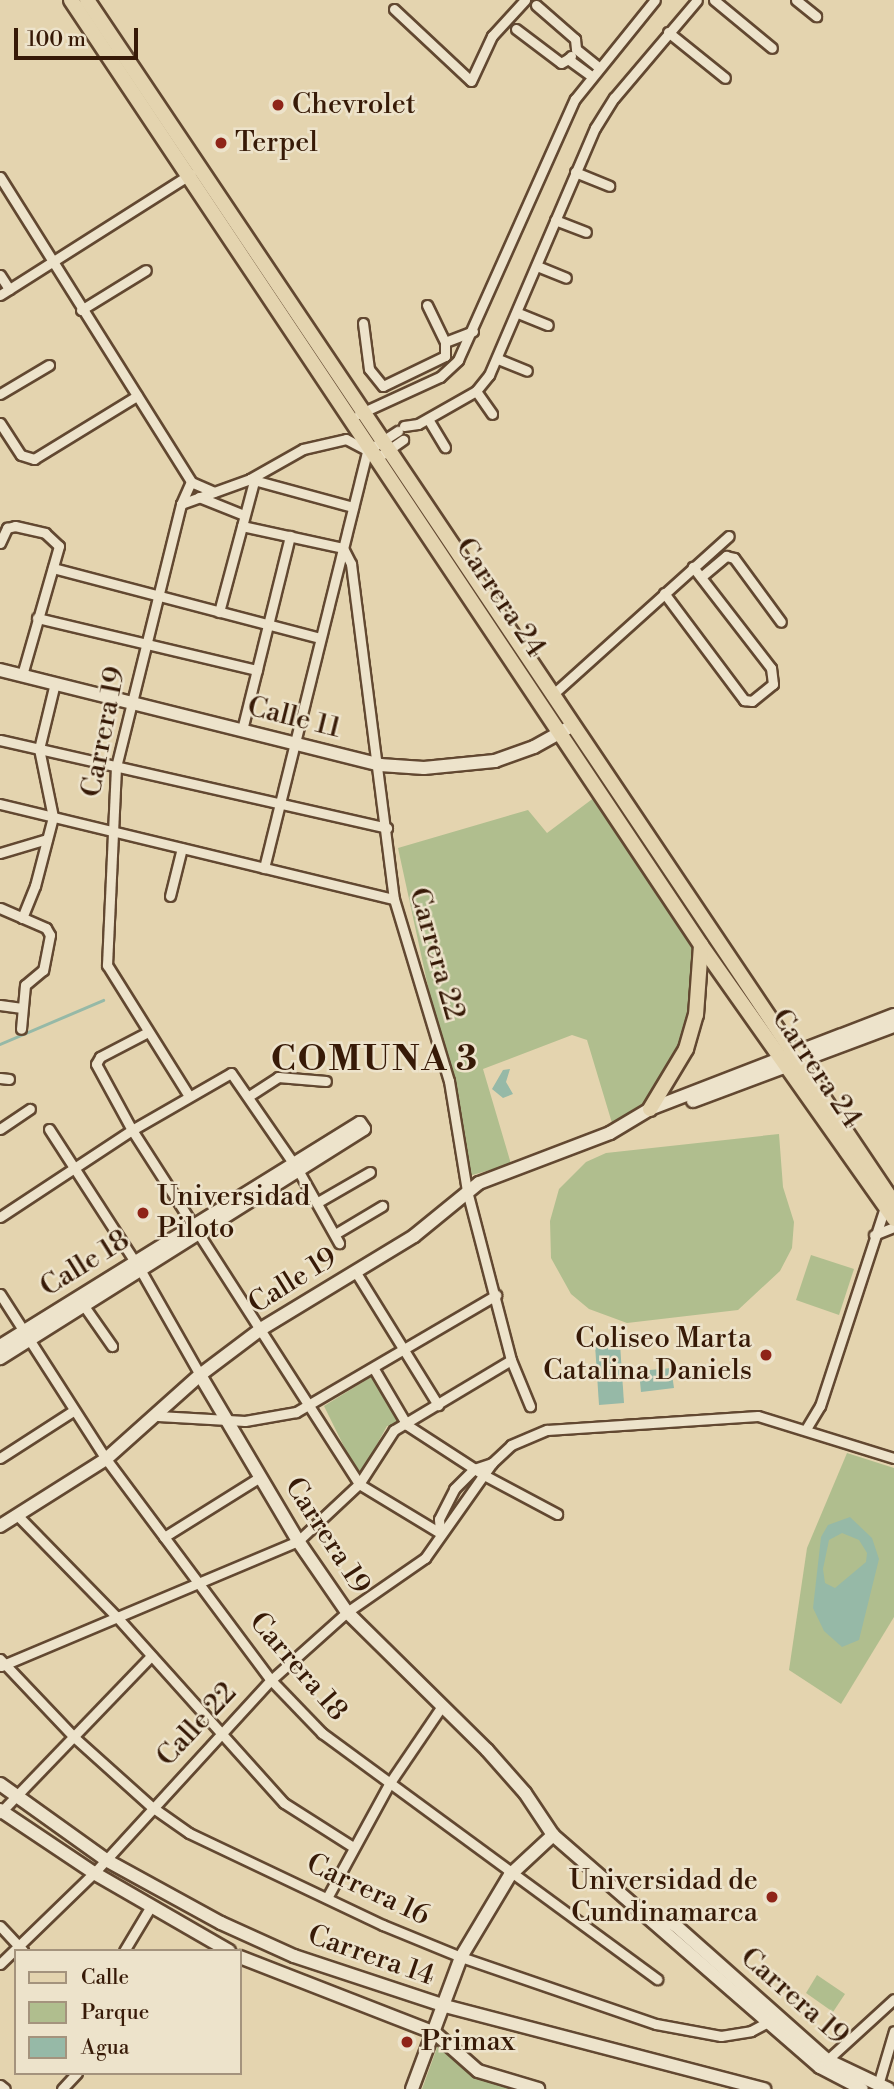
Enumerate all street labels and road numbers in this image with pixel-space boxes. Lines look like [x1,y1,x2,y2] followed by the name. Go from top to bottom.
[448,532,552,664] street label: Carrera 24
[75,664,133,800] street label: Carrera 19
[244,690,344,746] street label: Calle 11
[401,884,471,1024] street label: Carrera 22
[764,1003,868,1135] street label: Carrera 24
[34,1224,136,1304] street label: Calle 18
[243,1241,343,1321] street label: Calle 19
[277,1471,377,1601] street label: Carrera 19
[242,1606,354,1728] street label: Carrera 18
[150,1676,244,1774] street label: Calle 22
[301,1847,435,1933] street label: Carrera 16
[303,1919,439,1993] street label: Carrera 14
[733,1941,855,2053] street label: Carrera 19

